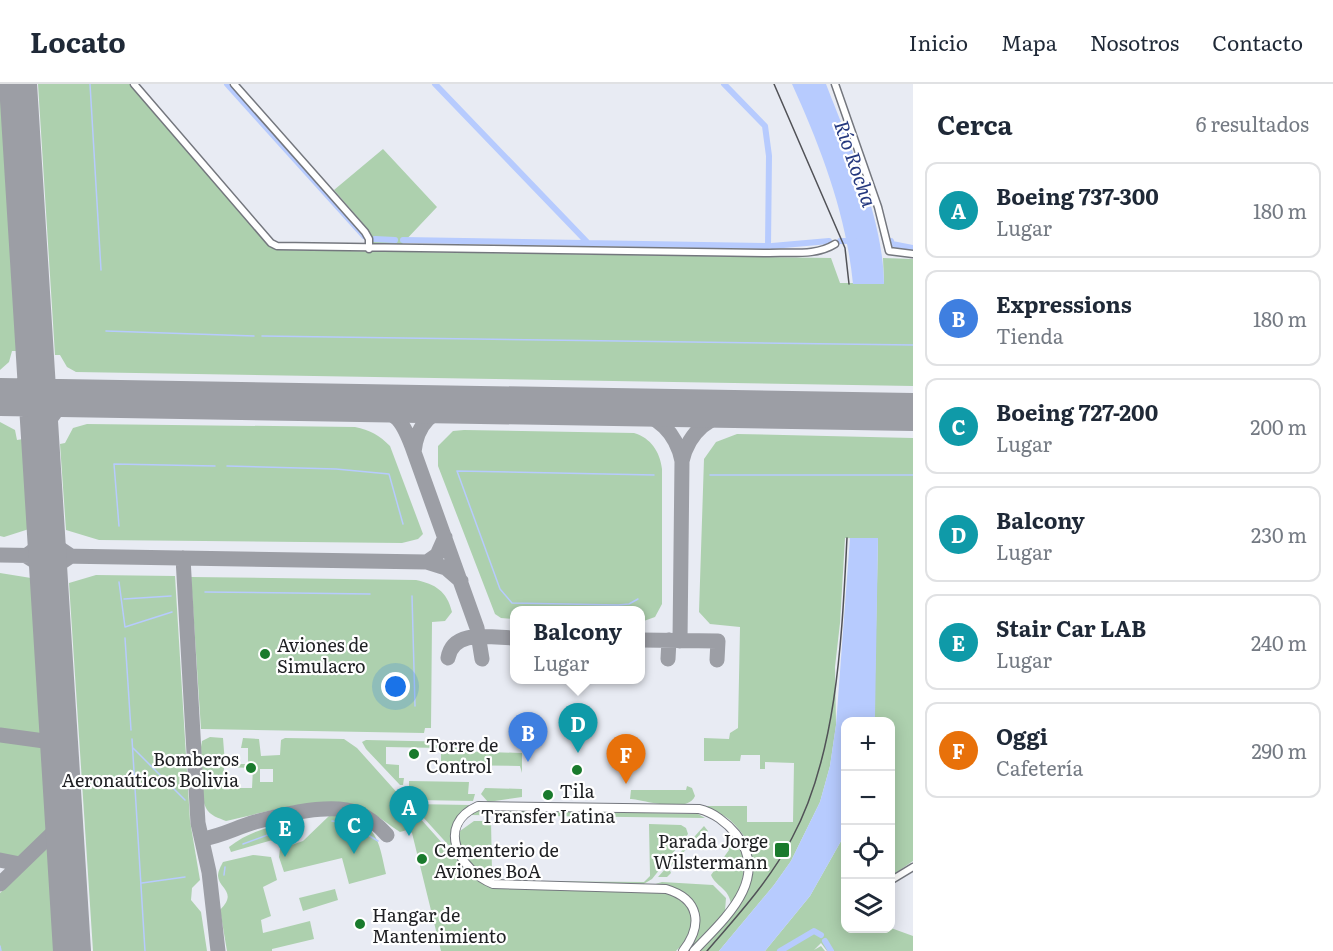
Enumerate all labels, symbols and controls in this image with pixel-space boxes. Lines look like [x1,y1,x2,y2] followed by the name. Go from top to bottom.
[30,20,126,62] text: Locato
[909,26,968,57] text: Inicio
[1001,26,1057,57] text: Mapa
[1090,26,1179,57] text: Nosotros
[1212,26,1303,57] text: Contacto
[937,104,1013,143] text: Cerca
[1196,108,1309,138] text: 6 resultados
[828,116,886,211] water label: Río Rocha
[996,179,1159,212] text: Boeing 737-300
[951,195,966,225] text: A
[1253,195,1307,225] text: 180 m
[996,212,1052,242] text: Lugar
[996,287,1132,320] text: Expressions
[952,303,965,333] text: B
[1253,303,1307,333] text: 180 m
[996,320,1064,350] text: Tienda
[996,395,1158,428] text: Boeing 727-200
[951,411,966,441] text: C
[1250,411,1307,441] text: 200 m
[996,428,1052,458] text: Lugar
[996,503,1085,536] text: Balcony
[951,519,966,549] text: D
[1251,519,1307,549] text: 230 m
[996,536,1052,566] text: Lugar
[510,606,645,684] popup
[996,611,1146,644] text: Stair Car LAB
[533,614,622,647] text: Balcony
[952,627,965,657] text: E
[1251,627,1307,657] text: 240 m
[277,631,368,679] place label: Aviones de Simulacro
[996,644,1052,674] text: Lugar
[258,647,272,661] marker: Aviones de Simulacro
[533,647,589,677] text: Lugar
[381,672,410,701] your location
[558,704,598,753] pin: D
[508,712,548,762] pin: B
[841,717,895,933] map controls
[841,717,895,771] button: +
[996,719,1048,752] text: Oggi
[426,731,498,779] place label: Torre de Control
[606,734,646,784] pin: F
[952,735,965,765] text: F
[1251,735,1307,765] text: 290 m
[62,745,239,793] place label: Bomberos Aeronaúticos Bolivia
[407,747,421,761] marker: Torre de Control
[996,752,1083,782] text: Cafetería
[244,761,258,775] marker: Bomberos Aeronaúticos Bolivia
[570,763,584,777] marker: Tila
[841,771,895,825] button: −
[560,777,595,804] place label: Tila
[390,786,428,836] pin: A
[541,788,555,802] marker: Transfer Latina
[481,802,615,829] place label: Transfer Latina
[334,804,374,854] pin: C
[266,808,304,857] pin: E
[841,825,895,879] button: locate
[653,827,768,875] place label: Parada Jorge Wilstermann
[434,836,559,884] place label: Cementerio de Aviones BoA
[773,841,791,859] marker: Parada Jorge Wilstermann
[415,852,429,866] marker: Cementerio de Aviones BoA
[841,879,895,933] button: layers
[372,901,507,949] place label: Hangar de Mantenimiento
[353,917,367,931] marker: Hangar de Mantenimiento

